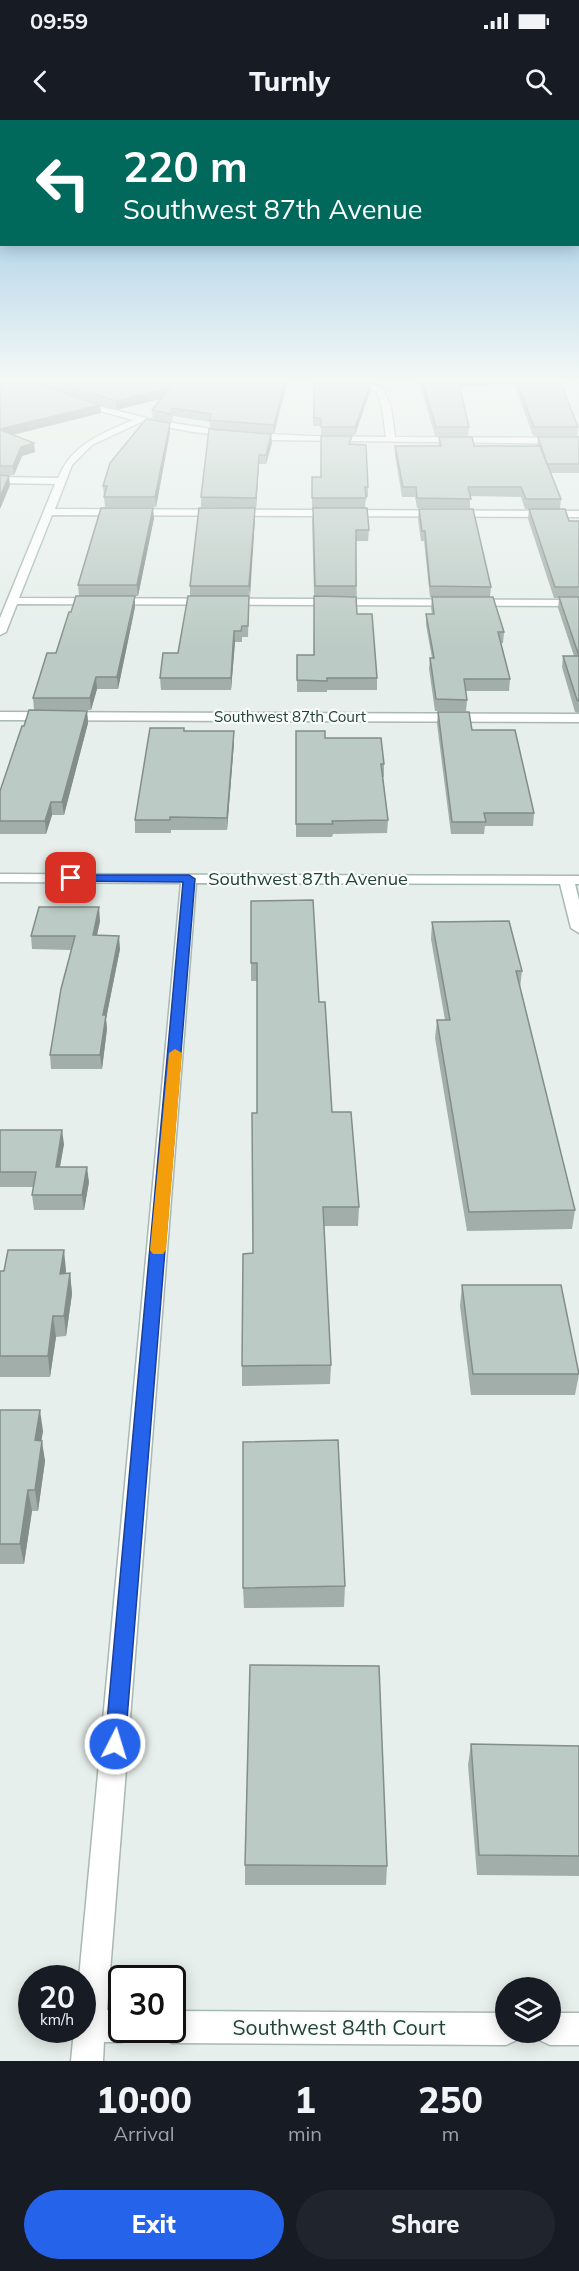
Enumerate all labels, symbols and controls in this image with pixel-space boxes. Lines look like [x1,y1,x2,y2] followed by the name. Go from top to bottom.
[30,7,88,35] text: 09:59
[249,64,330,98] text: Turnly
[24,65,57,98] icon: back
[522,65,555,98] icon: search
[123,140,248,193] text: 220 m
[24,144,102,222] icon: left
[123,192,422,226] text: Southwest 87th Avenue
[214,707,366,726] street label: Southwest 87th Court
[45,852,96,903] pin
[54,861,87,894] icon: arrive
[208,867,408,890] street label: Southwest 87th Avenue
[83,1712,147,1776] position arrow
[108,1965,186,2043] speed limit sign: 30
[495,1977,561,2043] map controls
[495,1977,561,2043] button: layers
[39,1978,75,2016] text: 20
[40,2010,74,2029] text: km/h
[232,2014,446,2040] street label: Southwest 84th Court
[96,2077,192,2122] text: 10:00
[294,2077,316,2122] text: 1
[418,2077,483,2122] text: 250
[113,2121,175,2146] text: Arrival
[288,2121,322,2146] text: min
[442,2121,459,2146] text: m
[24,2190,284,2259] button: Exit
[296,2190,555,2259] button: Share

